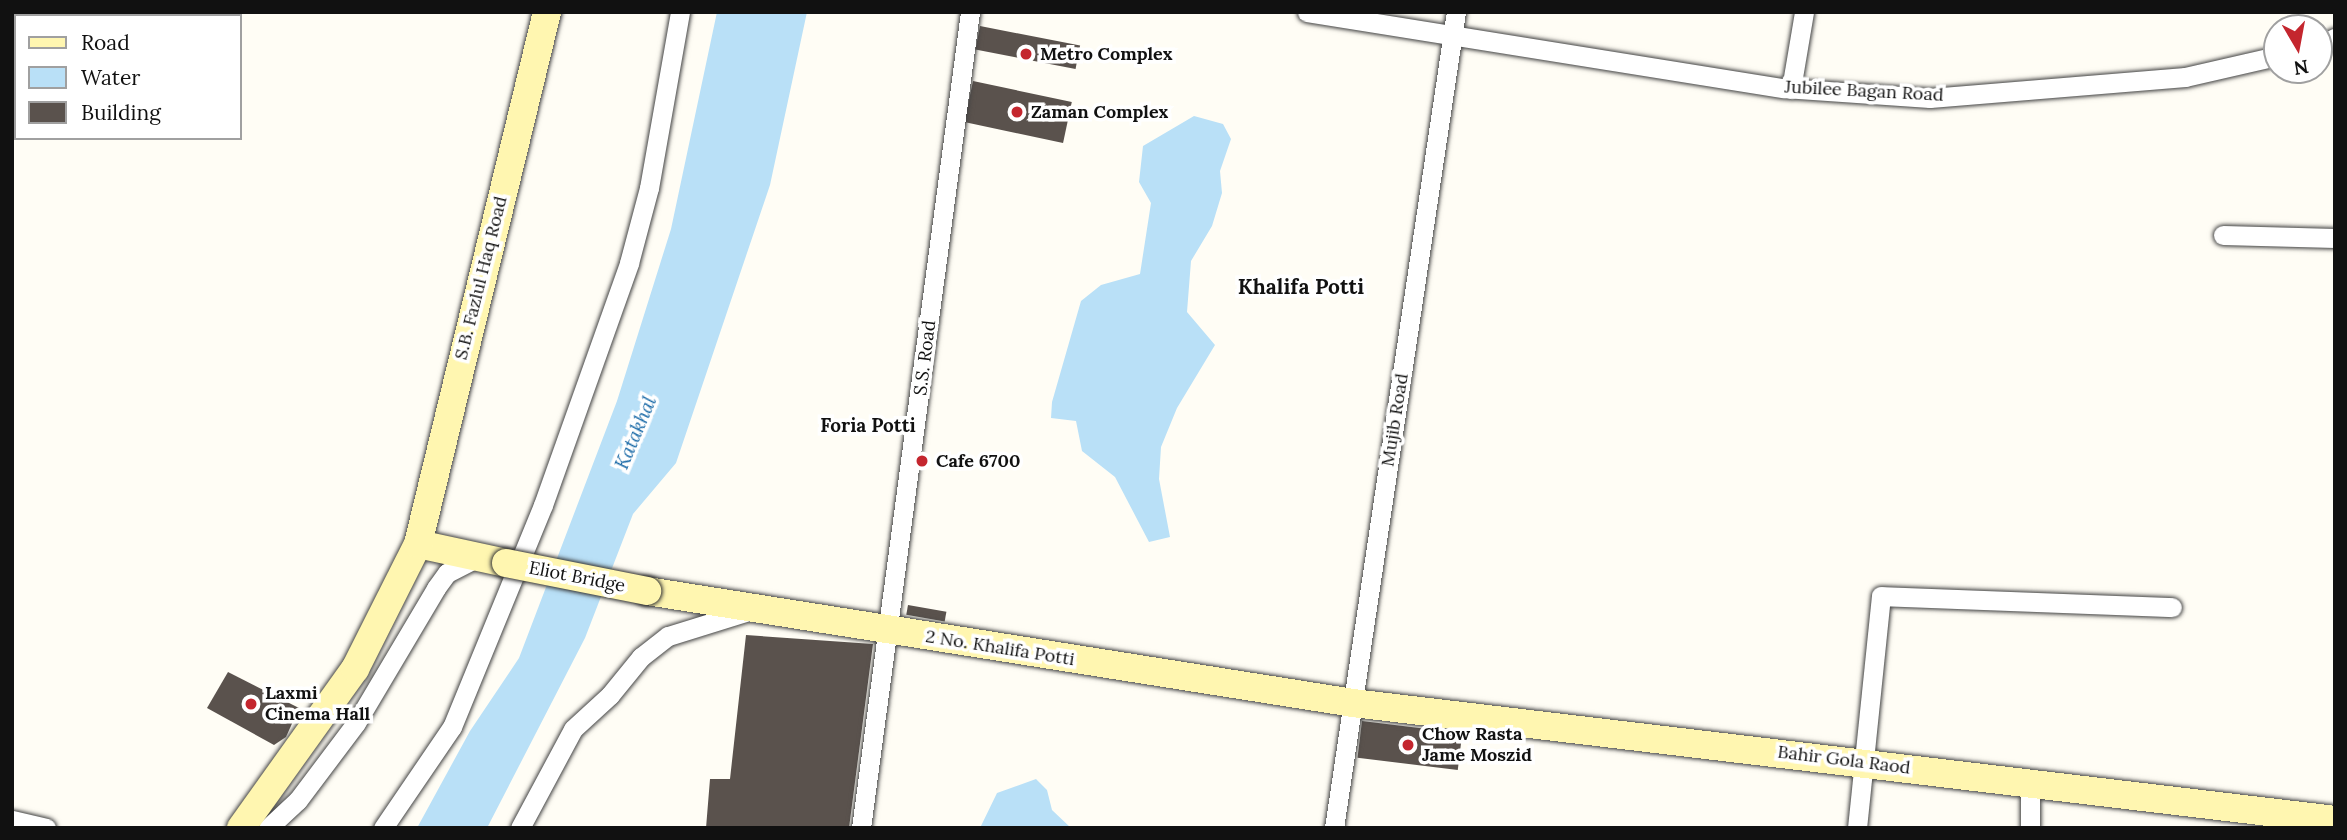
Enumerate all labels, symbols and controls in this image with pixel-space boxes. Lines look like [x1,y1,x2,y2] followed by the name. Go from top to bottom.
[14,14,242,140] legend
[2263,14,2333,84] north arrow
[81,29,130,56] text: Road
[1040,43,1173,65] place label: Metro Complex
[1018,46,1034,62] marker: Metro Complex
[2292,55,2311,81] text: N
[81,64,140,91] text: Water
[1784,76,1944,106] street label: Jubilee Bagan Road
[81,99,161,126] text: Building
[1031,101,1168,123] place label: Zaman Complex
[1009,104,1025,120] marker: Zaman Complex
[450,194,512,362] street label: S.B. Fazlul Haq Road
[1238,274,1364,300] district label: Khalifa Potti
[910,319,940,397] street label: S.S. Road
[1377,372,1413,468] street label: Mujib Road
[611,393,661,473] water label: Katakhal
[820,415,916,437] district label: Foria Potti
[936,450,1020,472] place label: Cafe 6700
[914,453,930,469] marker: Cafe 6700
[527,557,627,597] street label: Eliot Bridge
[924,626,1076,670] street label: 2 No. Khalifa Potti
[265,683,370,726] place label: Laxmi Cinema Hall
[243,696,259,712] marker: Laxmi Cinema Hall
[1422,724,1532,766] place label: Chow Rasta Jame Moszid
[1400,737,1416,753] marker: Chow Rasta Jame Moszid
[1776,741,1912,779] street label: Bahir Gola Raod

